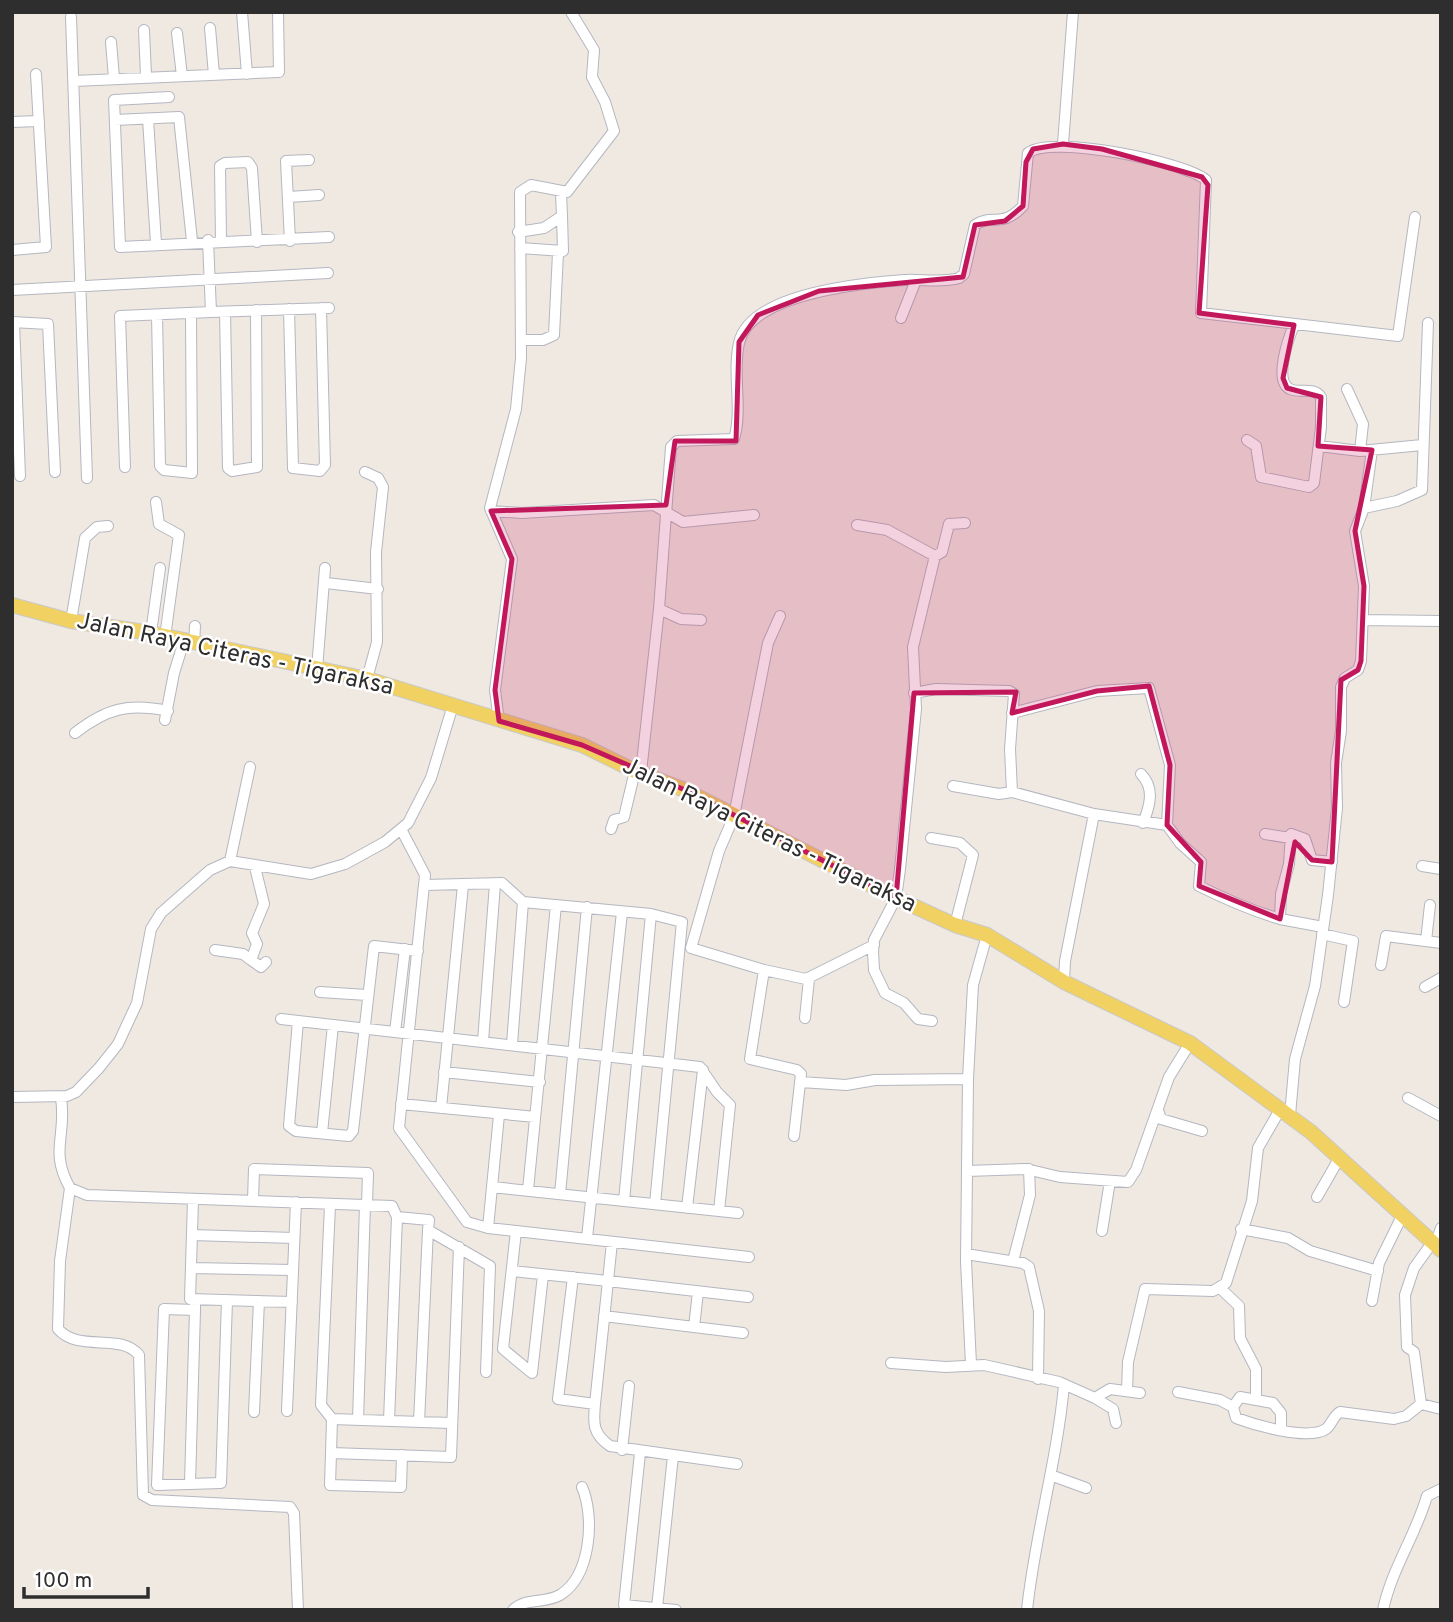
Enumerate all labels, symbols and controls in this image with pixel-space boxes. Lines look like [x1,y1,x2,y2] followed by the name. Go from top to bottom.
[74,607,396,703] street label: Jalan Raya Citeras - Tigaraksa
[617,752,921,920] street label: Jalan Raya Citeras - Tigaraksa
[24,1556,149,1600] scale bar
[35,1568,92,1595] text: 100 m

